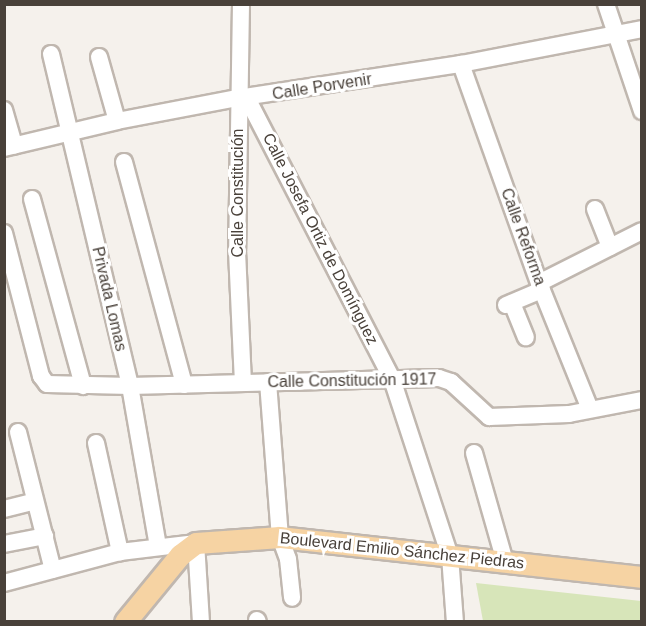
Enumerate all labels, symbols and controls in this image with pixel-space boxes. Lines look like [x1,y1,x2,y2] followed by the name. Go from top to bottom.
[271,70,373,104] street label: Calle Porvenir
[228,129,248,257] street label: Calle Constitución
[258,130,382,348] street label: Calle Josefa Ortiz de Domínguez
[496,186,550,288] street label: Calle Reforma
[88,245,130,353] street label: Privada Lomas
[267,370,437,392] street label: Calle Constitución 1917
[279,529,525,573] street label: Boulevard Emilio Sánchez Piedras

